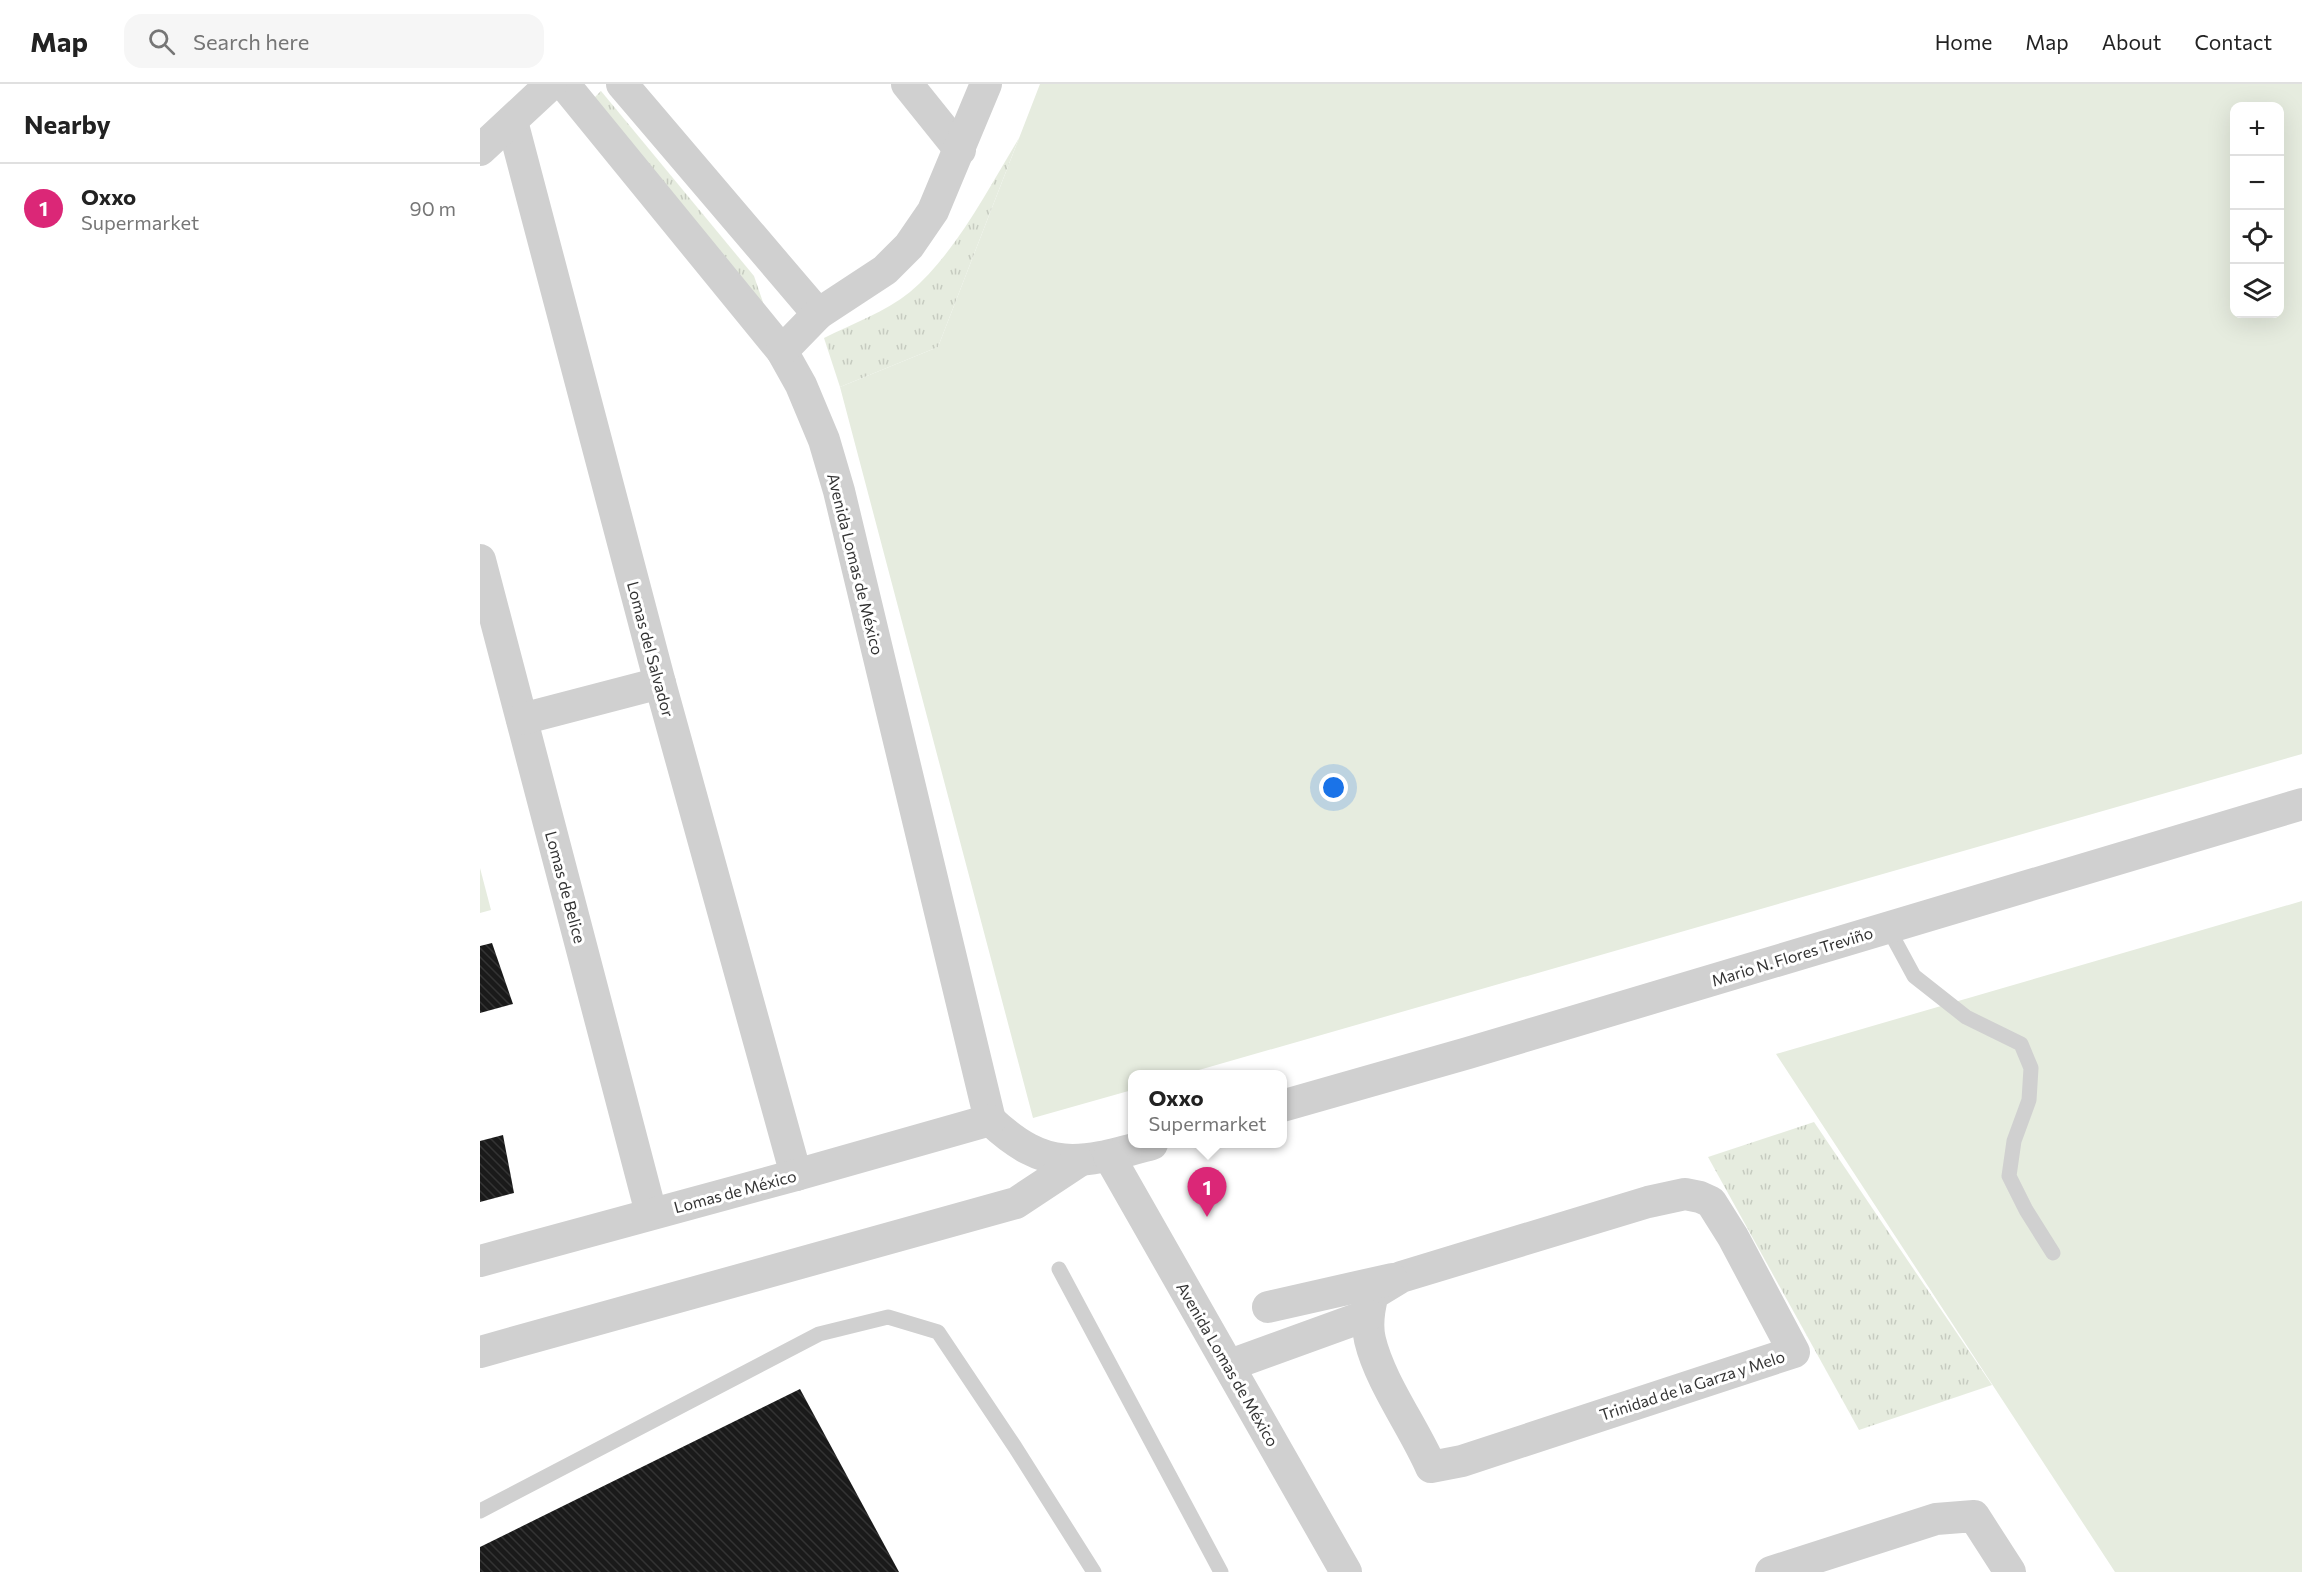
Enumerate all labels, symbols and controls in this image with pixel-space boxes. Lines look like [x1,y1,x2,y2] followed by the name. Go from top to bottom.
[124,14,544,68] search box
[30,24,88,58] text: Map
[145,25,178,58] icon: search
[193,28,309,55] text: Search here
[1935,29,1992,54] text: Home
[2025,29,2069,54] text: Map
[2102,29,2161,54] text: About
[2194,29,2272,54] text: Contact
[2230,102,2284,318] map controls
[2230,102,2284,156] button: +
[24,108,111,139] text: Nearby
[2230,156,2284,210] button: −
[81,183,136,210] text: Oxxo
[39,196,48,220] text: 1
[410,196,456,220] text: 90 m
[81,210,199,234] text: Supermarket
[2230,210,2284,264] button: locate
[2230,264,2284,318] button: layers
[824,471,888,657] street label: Avenida Lomas de México
[624,579,678,719] street label: Lomas del Salvador
[1319,773,1348,802] your location
[542,829,590,945] street label: Lomas de Belice
[1709,922,1875,990] street label: Mario N. Flores Treviño
[1128,1070,1287,1148] popup
[1148,1084,1204,1111] text: Oxxo
[1148,1111,1267,1135] text: Supermarket
[672,1166,798,1216] street label: Lomas de México
[1188,1168,1226,1217] pin: 1
[1173,1278,1283,1450] street label: Avenida Lomas de México
[1597,1346,1787,1424] street label: Trinidad de la Garza y Melo

